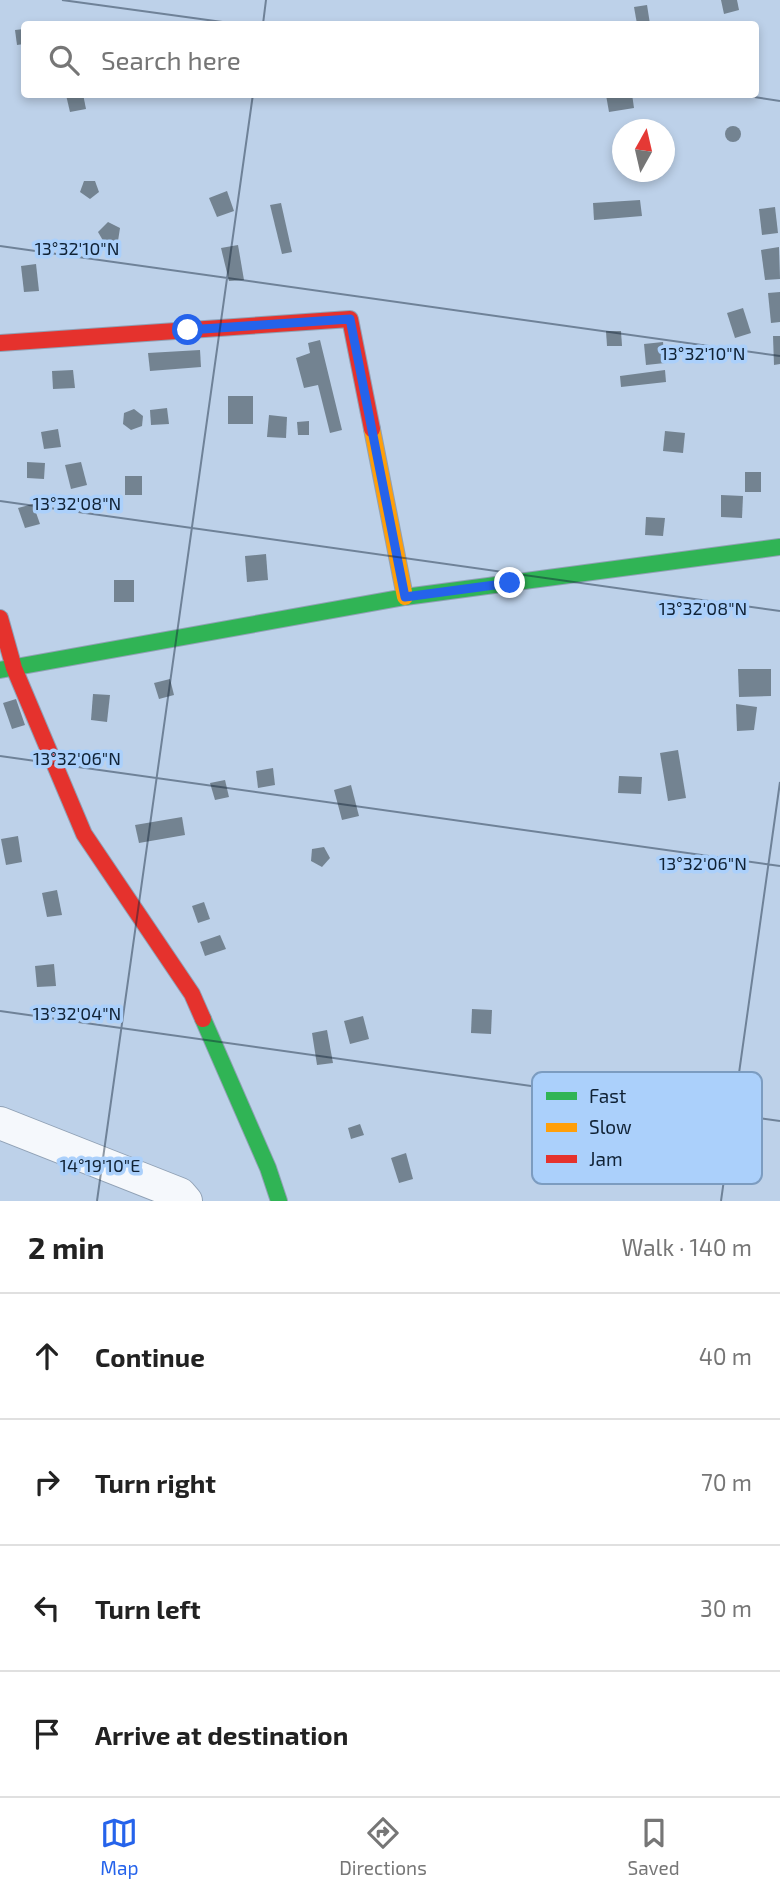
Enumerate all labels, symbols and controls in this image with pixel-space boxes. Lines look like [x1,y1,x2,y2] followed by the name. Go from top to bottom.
[21,21,759,98] search box
[45,41,83,79] icon: search
[101,44,241,75] text: Search here
[612,119,675,182] north arrow
[35,237,119,259] text: 13°32'10"N
[172,314,203,345] route start
[661,342,745,364] text: 13°32'10"N
[33,492,121,514] text: 13°32'08"N
[494,567,525,598] route end
[659,597,747,619] text: 13°32'08"N
[33,747,121,769] text: 13°32'06"N
[659,852,747,874] text: 13°32'06"N
[33,1002,121,1024] text: 13°32'04"N
[532,1072,762,1184] legend
[589,1084,626,1107] text: Fast
[589,1115,632,1138] text: Slow
[589,1147,623,1170] text: Jam
[60,1154,140,1176] text: 14°19'10"E
[28,1229,105,1265] text: 2 min
[621,1233,752,1261] text: Walk · 140 m
[28,1337,66,1375] icon: ahead
[95,1341,205,1372] text: Continue
[699,1342,752,1370] text: 40 m
[28,1463,66,1501] icon: right
[95,1467,216,1498] text: Turn right
[701,1468,752,1496] text: 70 m
[28,1589,66,1627] icon: left
[95,1593,201,1624] text: Turn left
[700,1594,752,1622] text: 30 m
[28,1715,66,1753] icon: arrive
[95,1719,348,1750] text: Arrive at destination
[100,1814,138,1879] tab: Map
[339,1814,427,1879] tab: Directions
[627,1814,680,1879] tab: Saved

